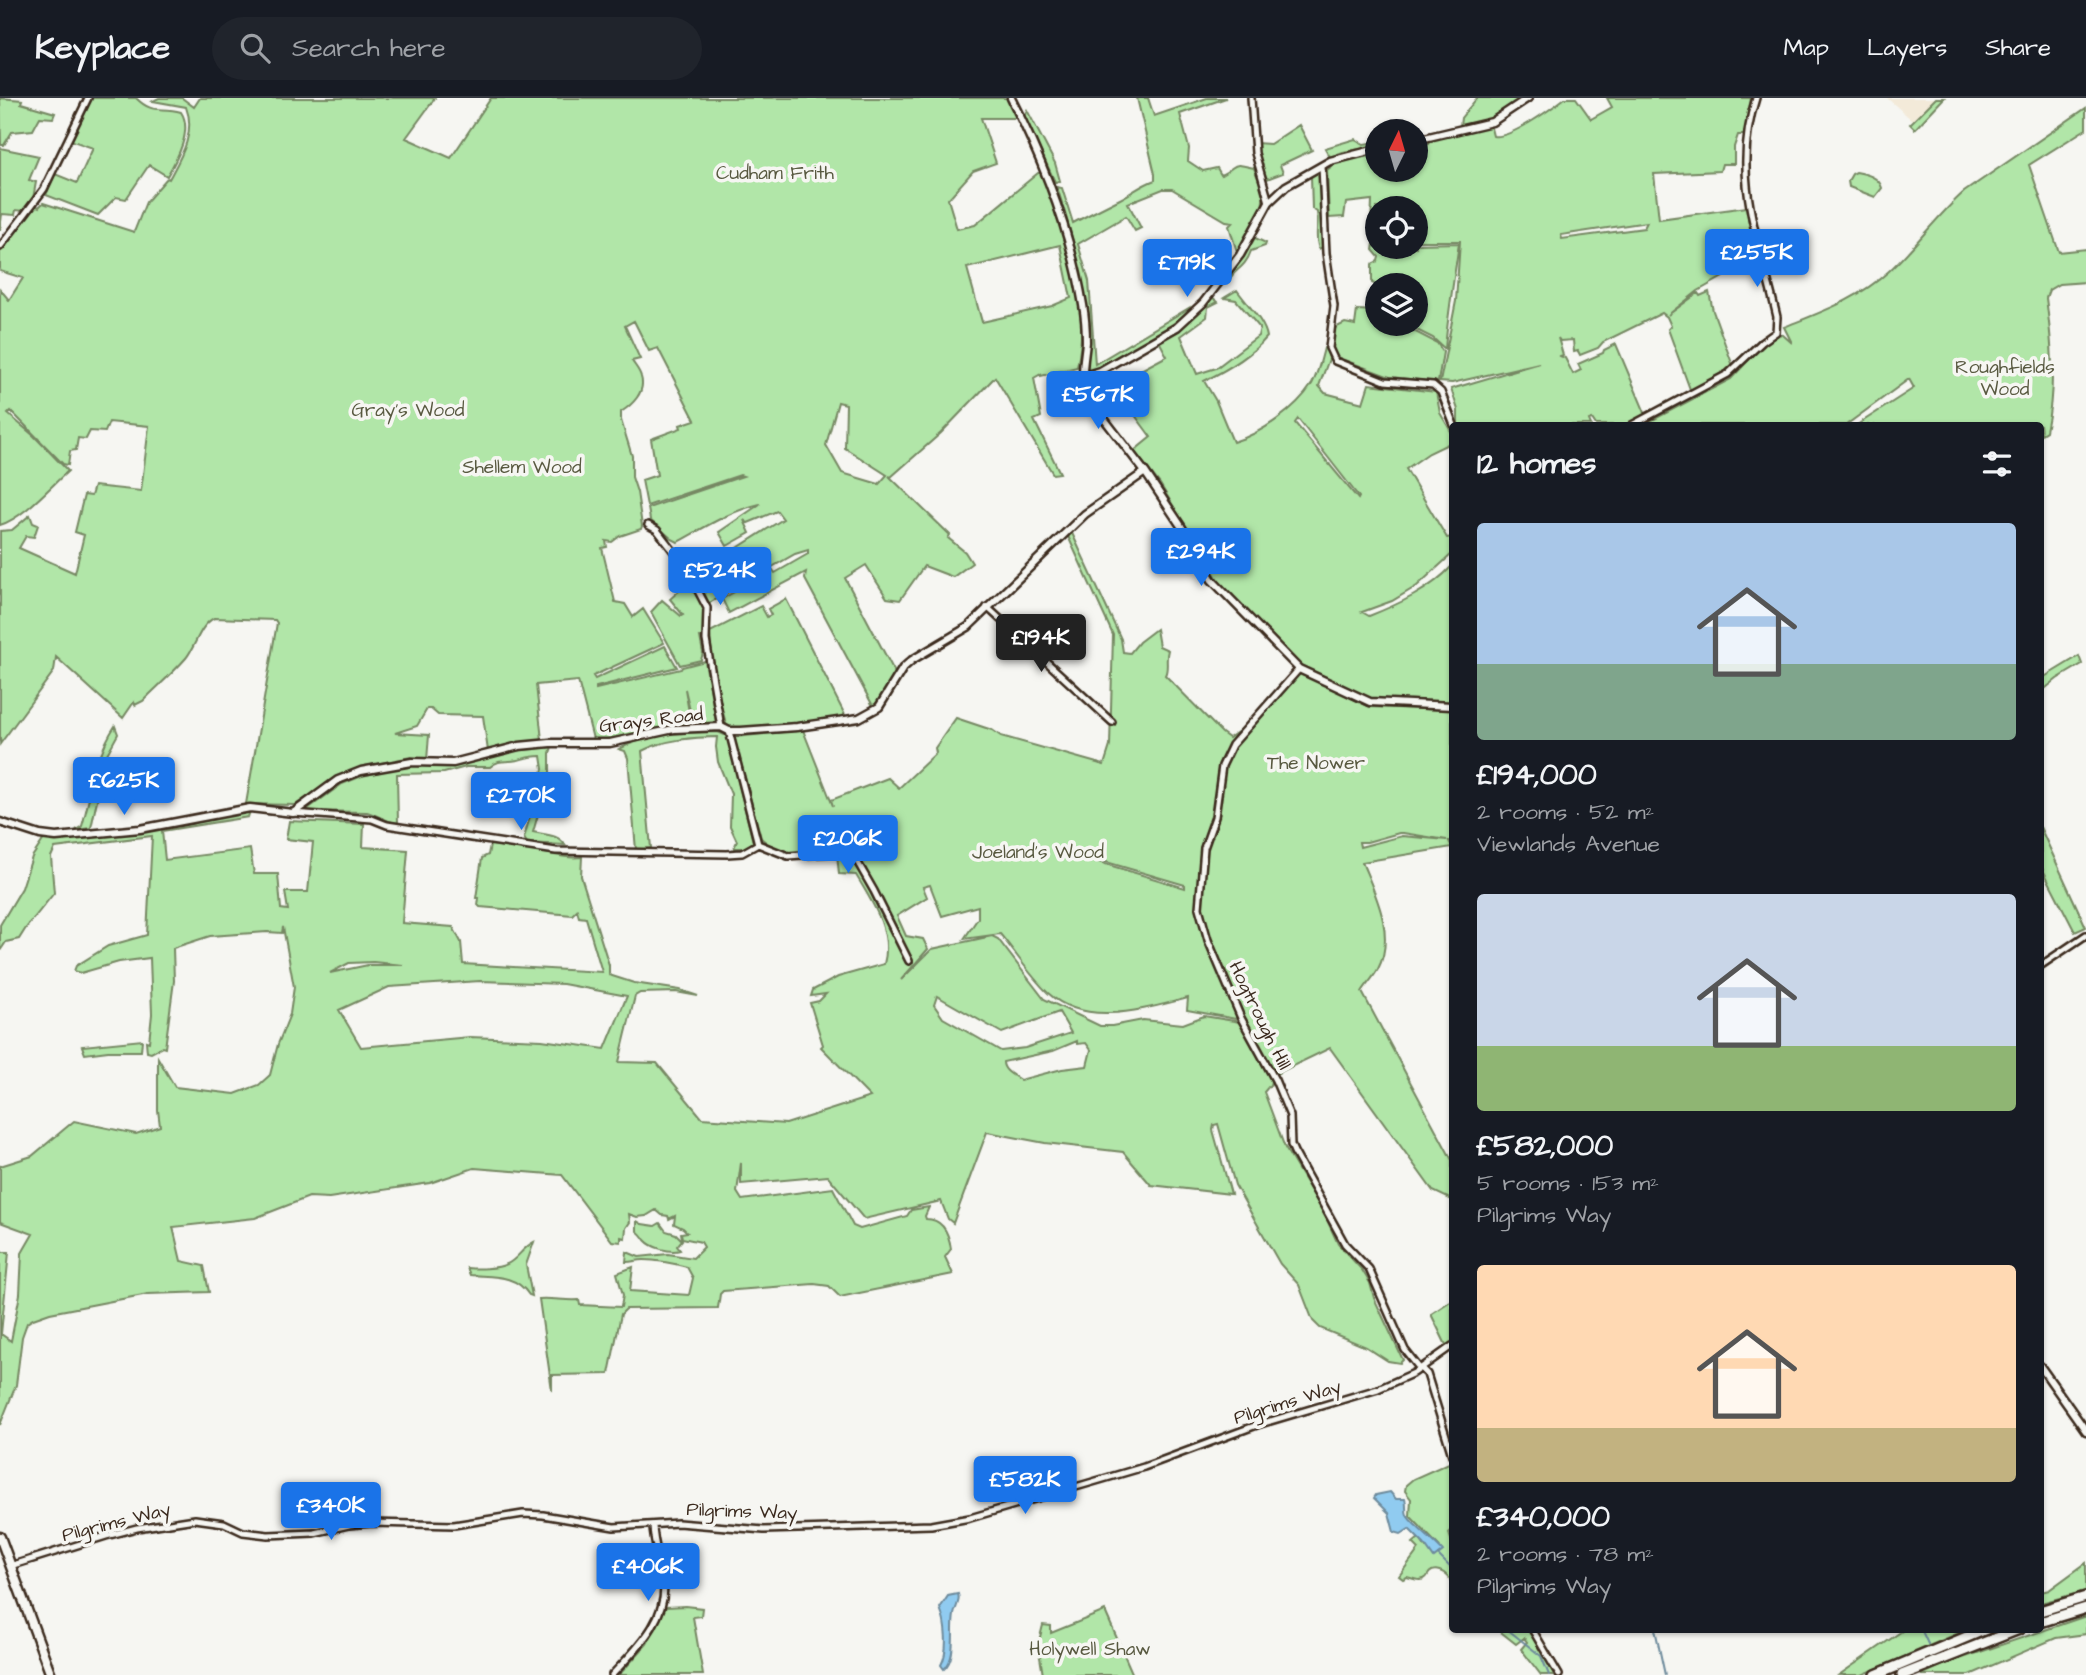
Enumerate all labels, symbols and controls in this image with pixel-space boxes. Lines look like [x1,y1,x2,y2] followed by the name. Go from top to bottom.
[212,17,702,80] search box
[35,25,170,71] text: Keyplace
[236,29,274,67] icon: search
[292,30,445,66] text: Search here
[1784,31,1829,65] text: Map
[1867,31,1947,65] text: Layers
[1985,31,2051,65] text: Share
[1365,119,1428,182] north arrow
[1365,119,1428,336] map controls
[716,160,835,187] park label: Cudham Frith
[1365,196,1428,259] button: locate
[1708,230,1806,289] pin: £255K
[1721,236,1793,268] text: £255K
[1138,240,1236,299] pin: £719K
[1159,246,1215,278] text: £719K
[1365,273,1428,336] button: layers
[1955,354,2055,403] park label: Roughfields Wood
[1049,372,1147,431] pin: £567K
[1062,378,1134,410] text: £567K
[352,397,465,425] park label: Gray's Wood
[1477,443,1596,485] text: 12 homes
[1978,445,2016,483] icon: filters
[462,454,582,481] park label: Shellem Wood
[1152,528,1250,588] pin: £294K
[1167,535,1235,567] text: £294K
[671,547,769,607] pin: £524K
[684,554,756,586] text: £524K
[1684,569,1810,695] icon: home
[992,614,1090,674] pin: £194K
[1012,621,1070,653] text: £194K
[598,701,705,741] street label: Grays Road
[1267,750,1365,777] park label: The Nower
[1477,754,1597,796] text: £194,000
[75,758,173,817] pin: £625K
[89,764,159,796] text: £625K
[472,772,570,832] pin: £270K
[487,779,555,811] text: £270K
[1477,796,1654,828] text: 2 rooms · 52 m²
[799,816,897,875] pin: £206K
[814,822,882,854] text: £206K
[1477,828,1660,860] text: Viewlands Avenue
[972,839,1104,866] park label: Joeland's Wood
[1684,940,1810,1066] icon: home
[1221,957,1298,1075] street label: Hogtrough Hill
[1477,1125,1613,1167] text: £582,000
[1477,1167,1659,1199] text: 5 rooms · 153 m²
[1477,1199,1611,1231] text: Pilgrims Way
[1684,1311,1810,1437] icon: home
[1230,1373,1345,1433] street label: Pilgrims Way
[976,1456,1074,1516] pin: £582K
[990,1463,1060,1495] text: £582K
[282,1482,380,1542] pin: £340K
[297,1489,365,1521] text: £340K
[59,1496,174,1550] street label: Pilgrims Way
[686,1496,798,1528] street label: Pilgrims Way
[1477,1496,1610,1538] text: £340,000
[1477,1538,1654,1570] text: 2 rooms · 78 m²
[599,1544,697,1603] pin: £406K
[613,1550,683,1582] text: £406K
[1477,1570,1611,1602] text: Pilgrims Way
[1029,1636,1151,1664] park label: Holywell Shaw

